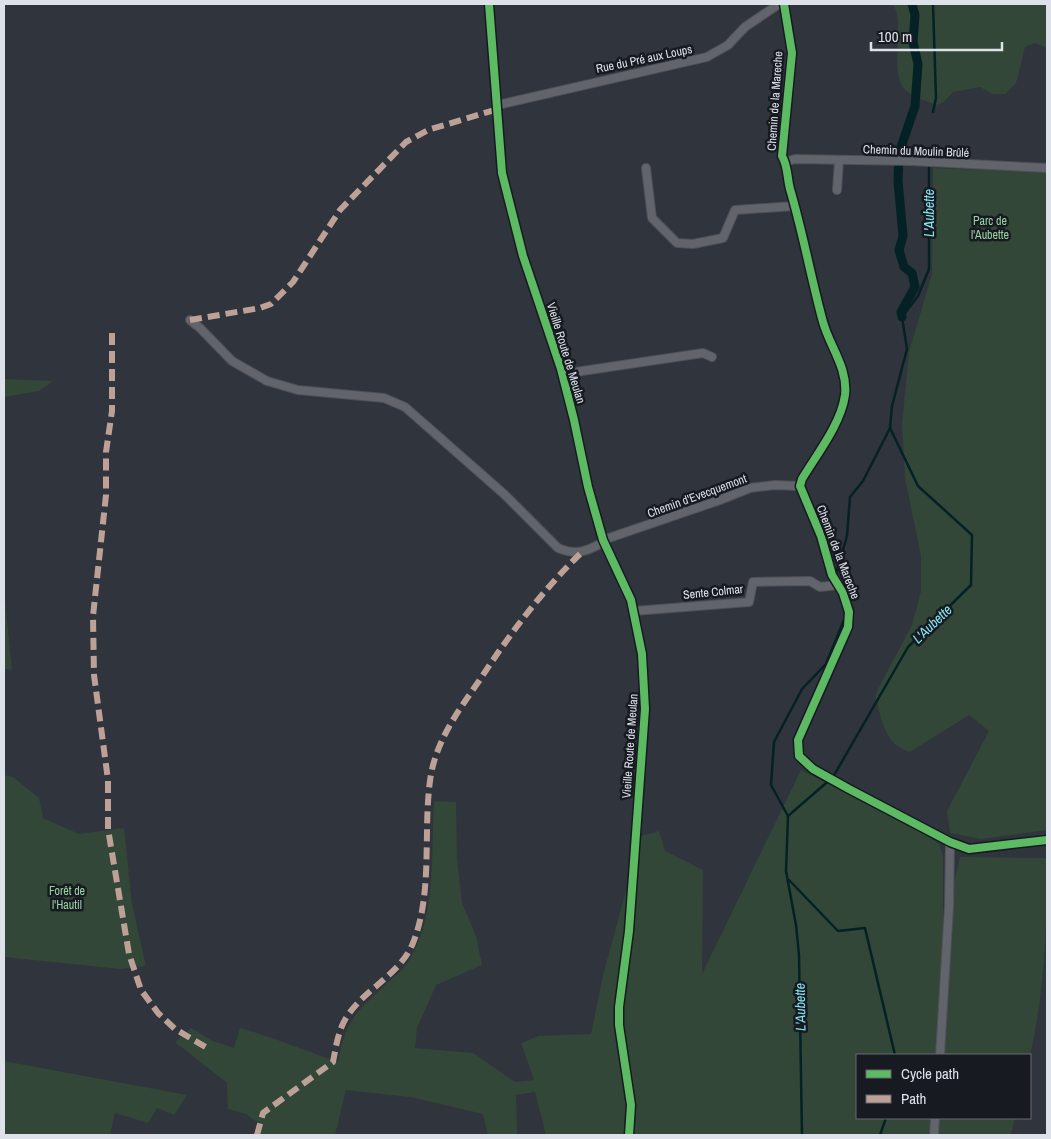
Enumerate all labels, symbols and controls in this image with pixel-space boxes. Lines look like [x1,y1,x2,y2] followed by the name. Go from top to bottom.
[871,20,1002,52] scale bar
[878,26,912,47] text: 100 m
[594,41,694,77] street label: Rue du Pré aux Loups
[764,51,786,151] street label: Chemin de la Mareche
[863,141,969,161] street label: Chemin du Moulin Brûlé
[920,189,938,237] water label: L'Aubette
[971,213,1009,243] park label: Parc de l'Aubette
[543,301,589,405] street label: Vieille Route de Meulan
[645,470,749,521] street label: Chemin d'Evecquemont
[813,503,863,601] street label: Chemin de la Mareche
[682,581,744,603] street label: Sente Colmar
[908,601,956,647] water label: L'Aubette
[618,693,642,799] street label: Vieille Route de Meulan
[49,883,85,913] park label: Forêt de l'Hautil
[791,983,809,1031] water label: L'Aubette
[856,1054,1031,1119] legend
[901,1063,959,1084] text: Cycle path
[901,1088,926,1109] text: Path

